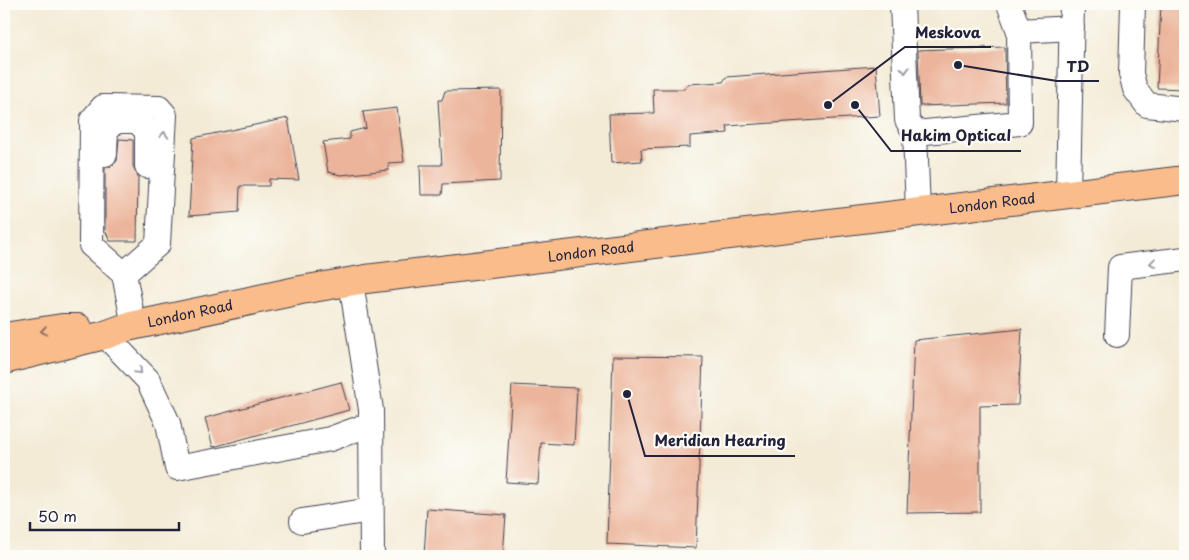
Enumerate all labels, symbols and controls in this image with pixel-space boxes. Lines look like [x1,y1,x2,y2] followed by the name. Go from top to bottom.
[905,17,991,47] callout: Meskova
[915,20,982,43] text: Meskova
[1057,51,1099,81] callout: TD
[1067,54,1090,77] text: TD
[900,66,910,74] one-way arrow
[891,121,1021,151] callout: Hakim Optical
[901,123,1011,146] text: Hakim Optical
[158,131,169,139] one-way arrow
[948,187,1036,218] street label: London Road
[547,236,635,267] street label: London Road
[1148,257,1156,268] one-way arrow
[145,294,235,332] street label: London Road
[39,325,48,335] one-way arrow
[133,365,142,374] one-way arrow
[645,426,795,456] callout: Meridian Hearing
[654,428,786,451] text: Meridian Hearing
[30,500,179,532] scale bar
[38,504,77,527] text: 50 m

